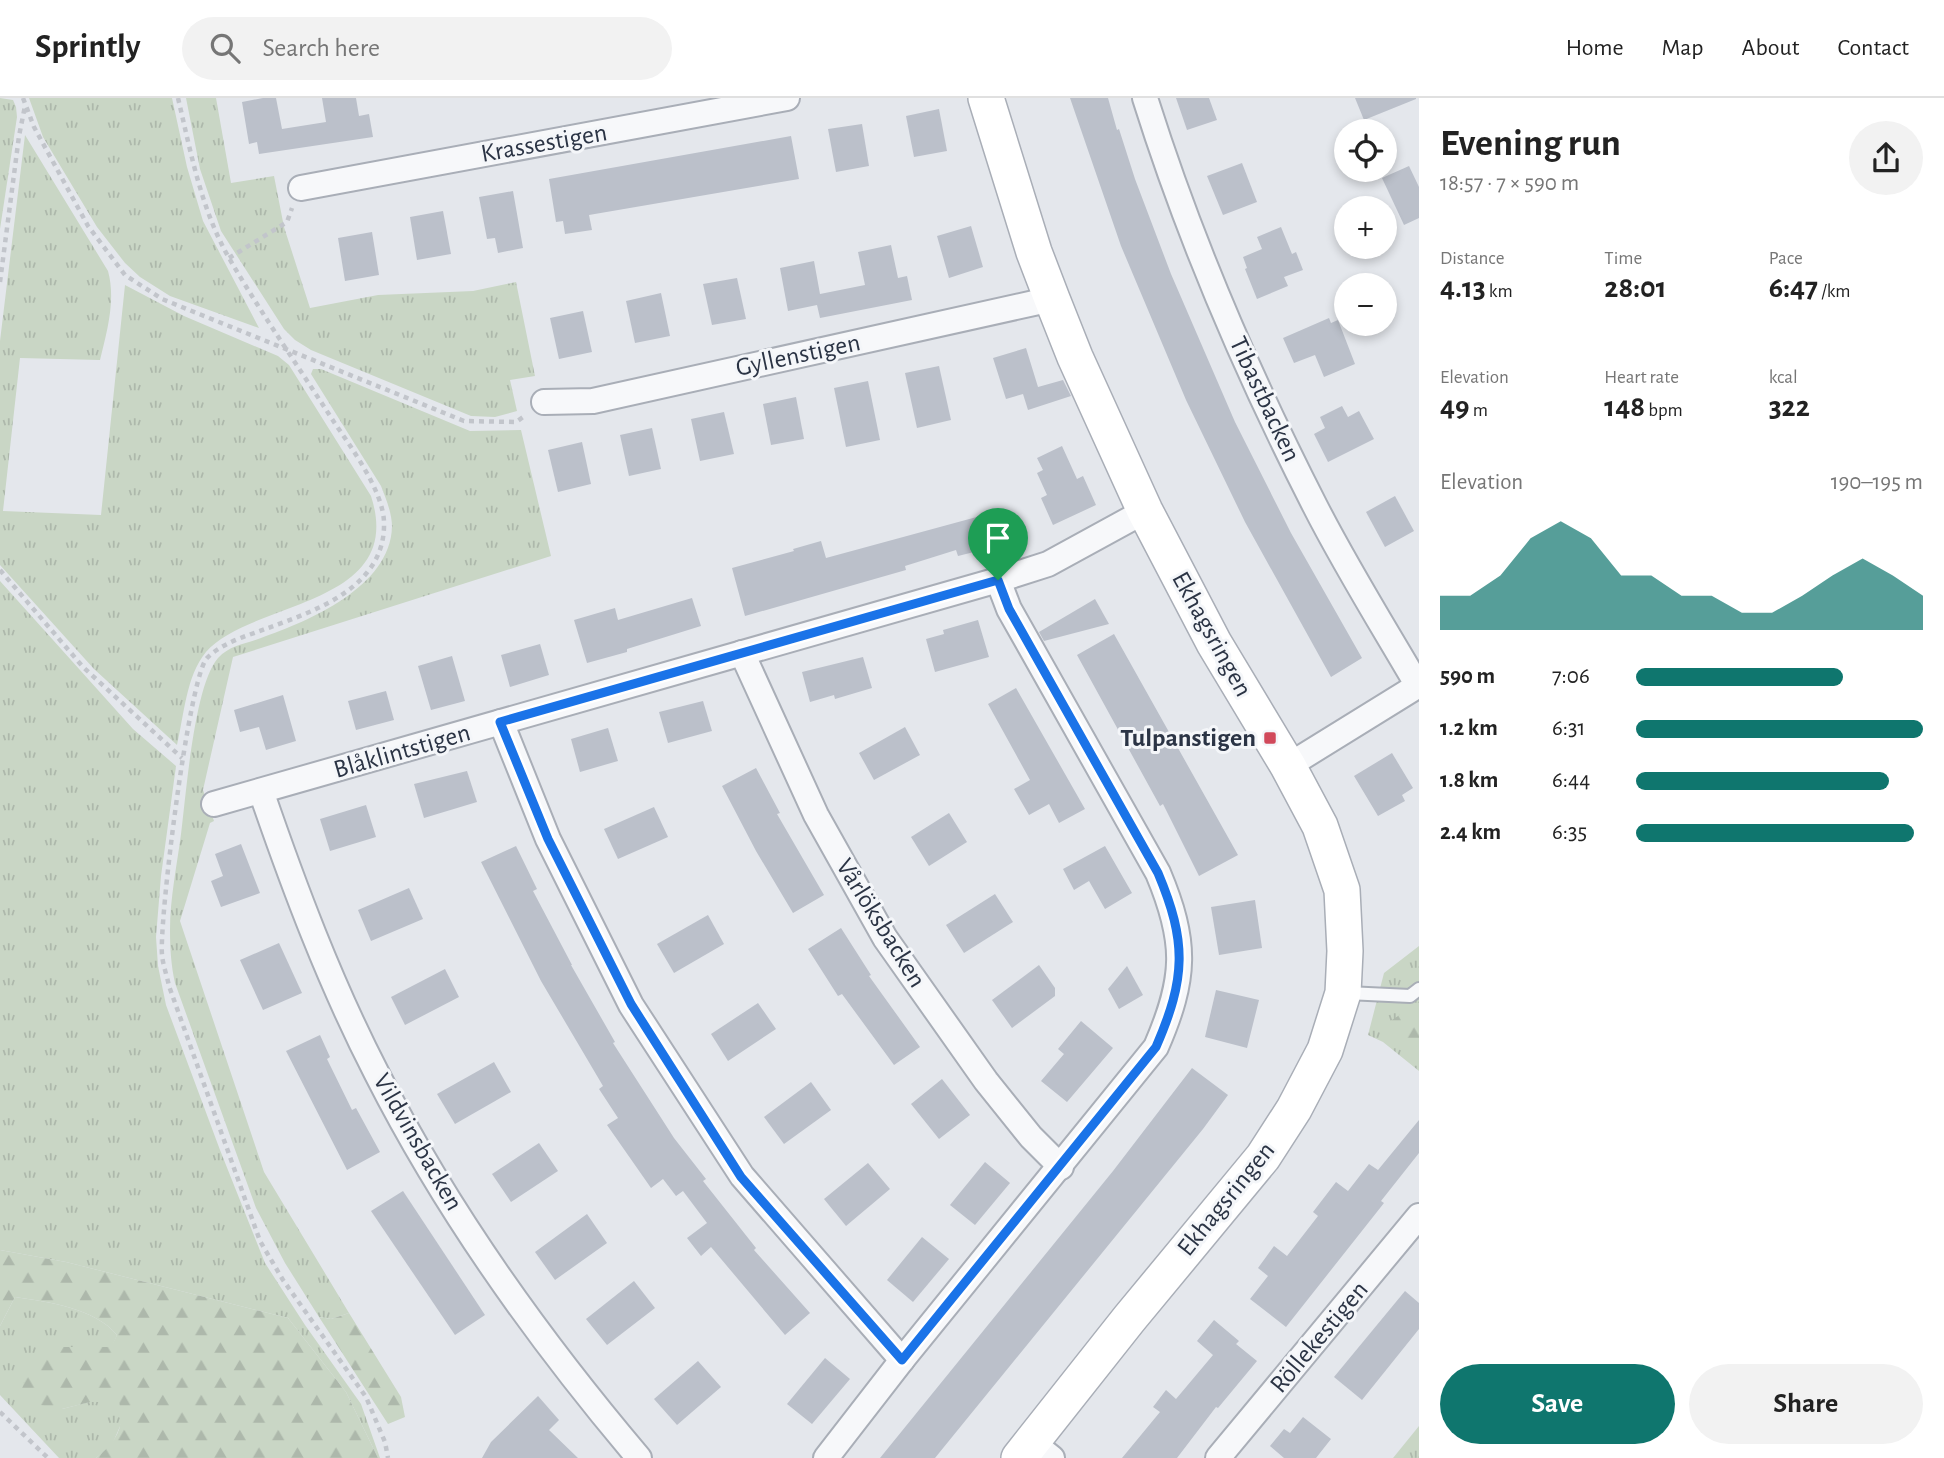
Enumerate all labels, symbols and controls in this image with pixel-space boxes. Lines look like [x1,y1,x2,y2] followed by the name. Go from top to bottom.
[182,17,672,80] search box
[206,29,244,67] icon: search
[35,31,140,64] text: Sprintly
[262,35,380,61] text: Search here
[1566,36,1624,60] text: Home
[1662,36,1704,60] text: Map
[1742,36,1799,60] text: About
[1837,36,1909,60] text: Contact
[479,119,609,167] street label: Krassestigen
[1334,119,1397,336] map controls
[1334,119,1397,182] button: locate
[1849,121,1923,195] button: share
[1440,125,1621,163] text: Evening run
[1440,172,1579,195] text: 18:57 · 7 × 590 m
[1334,196,1397,259] button: +
[1440,249,1504,268] text: Distance
[1604,249,1642,268] text: Time
[1769,249,1803,268] text: Pace
[1334,273,1397,336] button: −
[1440,273,1486,303] text: 4.13
[1604,273,1667,303] text: 28:01
[1769,273,1818,303] text: 6:47
[1486,282,1513,301] text: km
[1818,282,1851,301] text: /km
[733,329,863,381] street label: Gyllenstigen
[1225,333,1305,465] street label: Tibastbacken
[1440,368,1509,387] text: Elevation
[1604,368,1679,387] text: Heart rate
[1769,368,1798,387] text: kcal
[1440,392,1470,422] text: 49
[1604,392,1645,422] text: 148
[1769,392,1810,422] text: 322
[1470,401,1488,420] text: m
[1645,401,1683,420] text: bpm
[1440,471,1523,494] text: Elevation
[1831,471,1923,494] text: 190–195 m
[968,508,1028,580] pin
[979,519,1017,557] icon: arrive
[1167,567,1257,701] street label: Ekhagsringen
[1440,665,1495,688] text: 590 m
[1552,665,1590,688] text: 7:06
[1440,717,1498,740] text: 1.2 km
[1552,717,1585,740] text: 6:31
[331,719,473,783] street label: Blåklintstigen
[1120,725,1256,751] place label: Tulpanstigen
[1262,730,1278,746] marker: Tulpanstigen
[1440,769,1498,792] text: 1.8 km
[1552,769,1590,792] text: 6:44
[1440,821,1501,844] text: 2.4 km
[1552,821,1587,844] text: 6:35
[831,854,931,992] street label: Vårlöksbacken
[368,1069,468,1215] street label: Vildvinsbacken
[1172,1137,1280,1261] street label: Ekhagsringen
[1265,1276,1373,1398] street label: Röllekestigen
[1440,1364,1675,1444] button: Save
[1689,1364,1923,1444] button: Share

